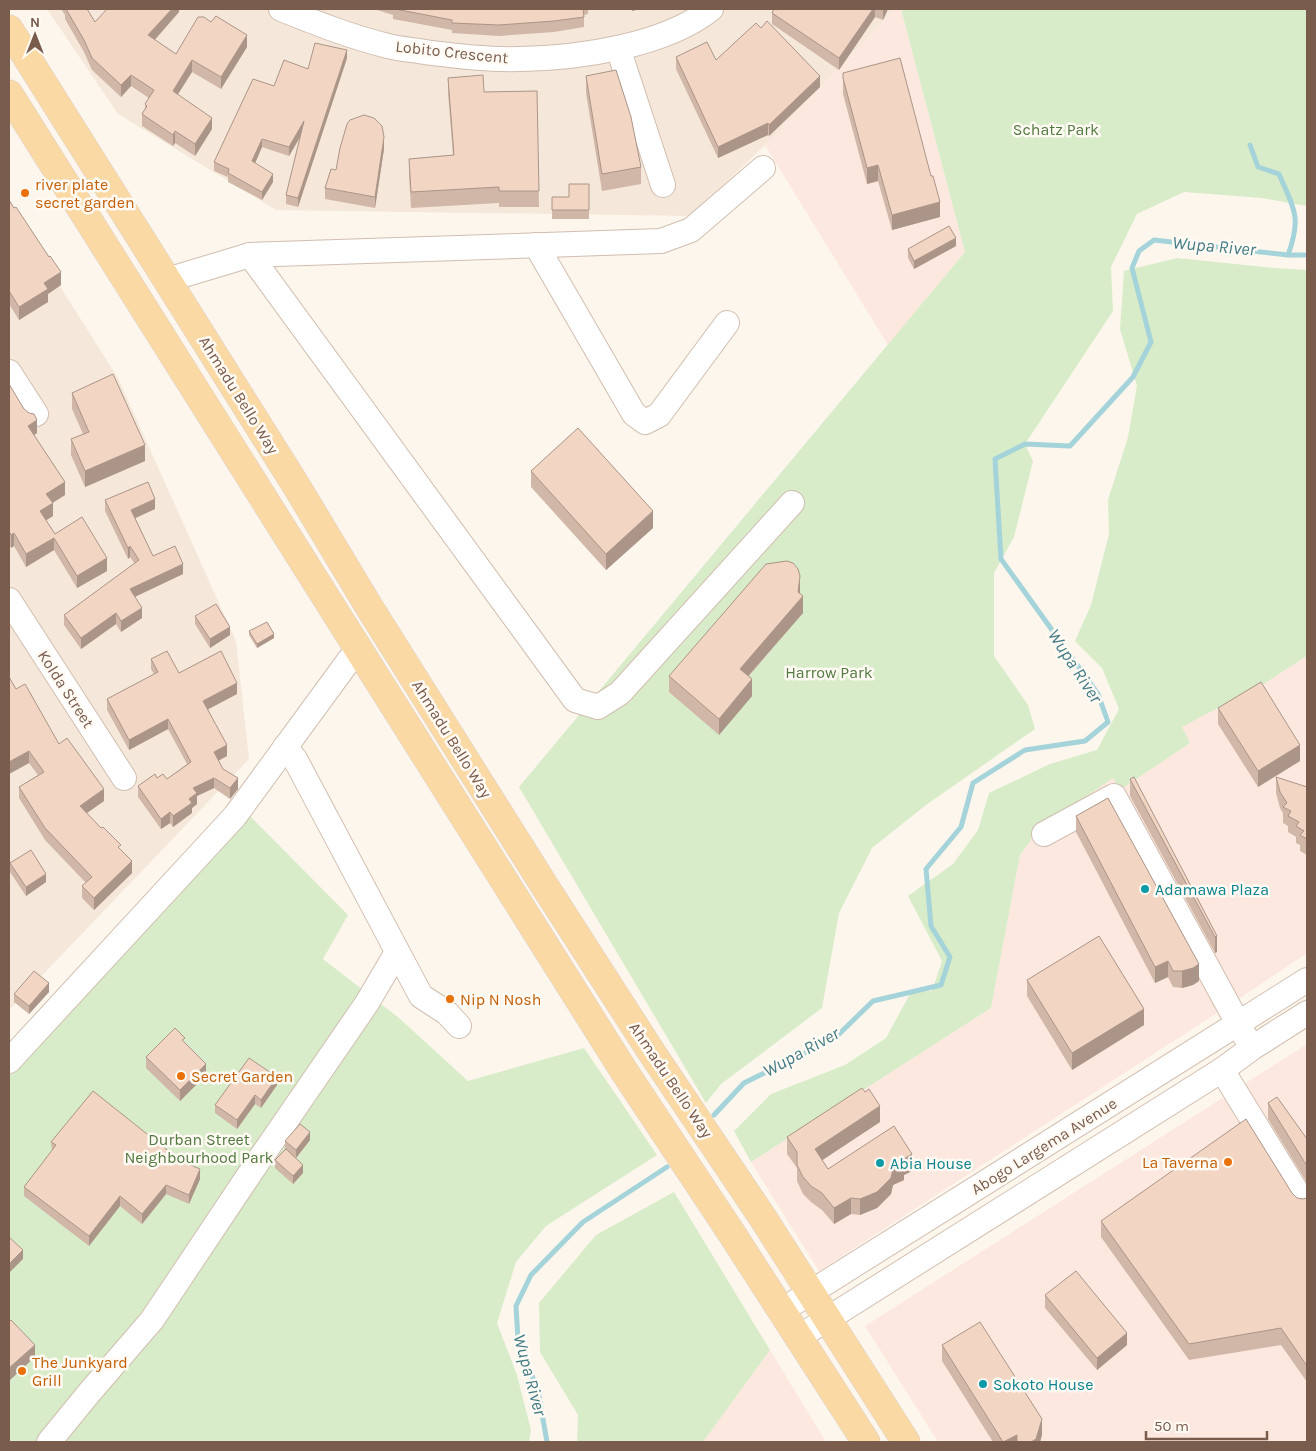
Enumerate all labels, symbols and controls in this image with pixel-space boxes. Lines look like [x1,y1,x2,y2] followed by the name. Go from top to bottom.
[10,10,60,60] north arrow
[30,14,40,31] text: N
[395,37,509,67] street label: Lobito Crescent
[1013,120,1099,139] park label: Schatz Park
[35,175,135,212] place label: river plate secret garden
[19,187,31,199] marker: river plate secret garden
[1171,231,1258,261] water label: Wupa River
[195,333,283,458] street label: Ahmadu Bello Way
[1043,625,1108,708] water label: Wupa River
[34,647,98,731] street label: Kolda Street
[785,663,873,682] park label: Harrow Park
[408,677,496,802] street label: Ahmadu Bello Way
[1155,880,1269,899] place label: Adamawa Plaza
[1139,883,1151,895] marker: Adamawa Plaza
[460,990,541,1009] place label: Nip N Nosh
[444,993,456,1005] marker: Nip N Nosh
[625,1019,717,1142] street label: Ahmadu Bello Way
[759,1022,844,1082] water label: Wupa River
[191,1067,293,1086] place label: Secret Garden
[175,1070,187,1082] marker: Secret Garden
[968,1093,1120,1199] street label: Abogo Largema Avenue
[124,1130,274,1167] park label: Durban Street Neighbourhood Park
[1142,1153,1218,1172] place label: La Taverna
[890,1154,972,1173] place label: Abia House
[1222,1156,1234,1168] marker: La Taverna
[874,1157,886,1169] marker: Abia House
[509,1332,552,1419] water label: Wupa River
[32,1353,128,1390] place label: The Junkyard Grill
[16,1365,28,1377] marker: The Junkyard Grill
[993,1375,1094,1394] place label: Sokoto House
[977,1378,989,1390] marker: Sokoto House
[1146,1408,1267,1440] scale bar
[1154,1417,1189,1435] text: 50 m

